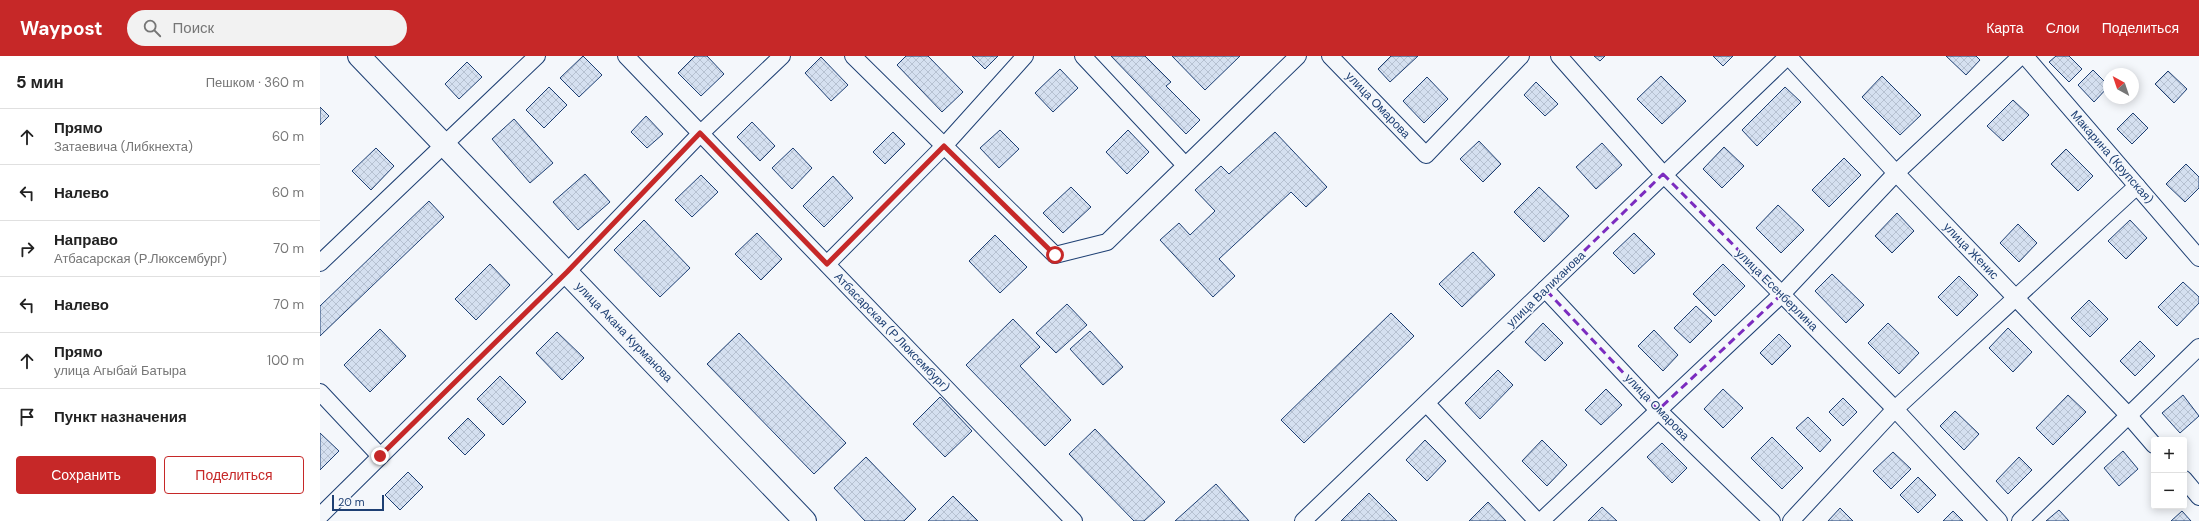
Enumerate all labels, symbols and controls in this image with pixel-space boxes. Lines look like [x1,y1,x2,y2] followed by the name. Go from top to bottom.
[127,10,407,46] search box
[20,16,103,41] text: Waypost
[141,17,163,39] icon: search
[173,18,214,38] text: Поиск
[1986,19,2024,37] text: Карта
[2046,19,2080,37] text: Слои
[2102,19,2179,37] text: Поделиться
[1342,68,1414,142] street label: улица Омарова
[2103,68,2139,104] north arrow
[16,71,64,93] text: 5 мин
[206,74,304,91] text: Пешком · 360 m
[2067,107,2157,207] street label: Макарина (Крупская)
[54,118,103,138] text: Прямо
[16,126,38,148] icon: ahead
[272,128,304,145] text: 60 m
[54,138,193,155] text: Затаевича (Либкнехта)
[16,182,38,204] icon: left
[54,183,109,203] text: Налево
[272,184,304,201] text: 60 m
[1940,219,2002,283] street label: улица Женис
[54,230,118,250] text: Направо
[16,238,38,260] icon: right
[273,240,304,257] text: 70 m
[1732,245,1822,335] street label: улица Есенберлина
[1046,246,1064,264] route start
[1503,247,1589,331] street label: улица Валиханова
[54,250,227,267] text: Атбасарская (Р.Люксембург)
[831,269,953,395] street label: Атбасарская (Р.Люксембург)
[572,278,676,386] street label: улица Акана Курманова
[16,294,38,316] icon: left
[54,295,109,315] text: Налево
[273,296,304,313] text: 70 m
[54,342,103,362] text: Прямо
[16,350,38,372] icon: ahead
[267,352,304,369] text: 100 m
[54,362,186,379] text: улица Агыбай Батыра
[1621,370,1693,444] street label: улица Омарова
[16,406,38,428] icon: arrive
[54,407,187,427] text: Пункт назначения
[2151,437,2187,509] map controls
[2151,437,2187,473] button: +
[371,447,389,465] route end
[16,456,156,494] button: Сохранить
[164,456,304,494] button: Поделиться
[2151,473,2187,509] button: −
[332,493,384,512] scale bar
[338,495,364,509] text: 20 m

